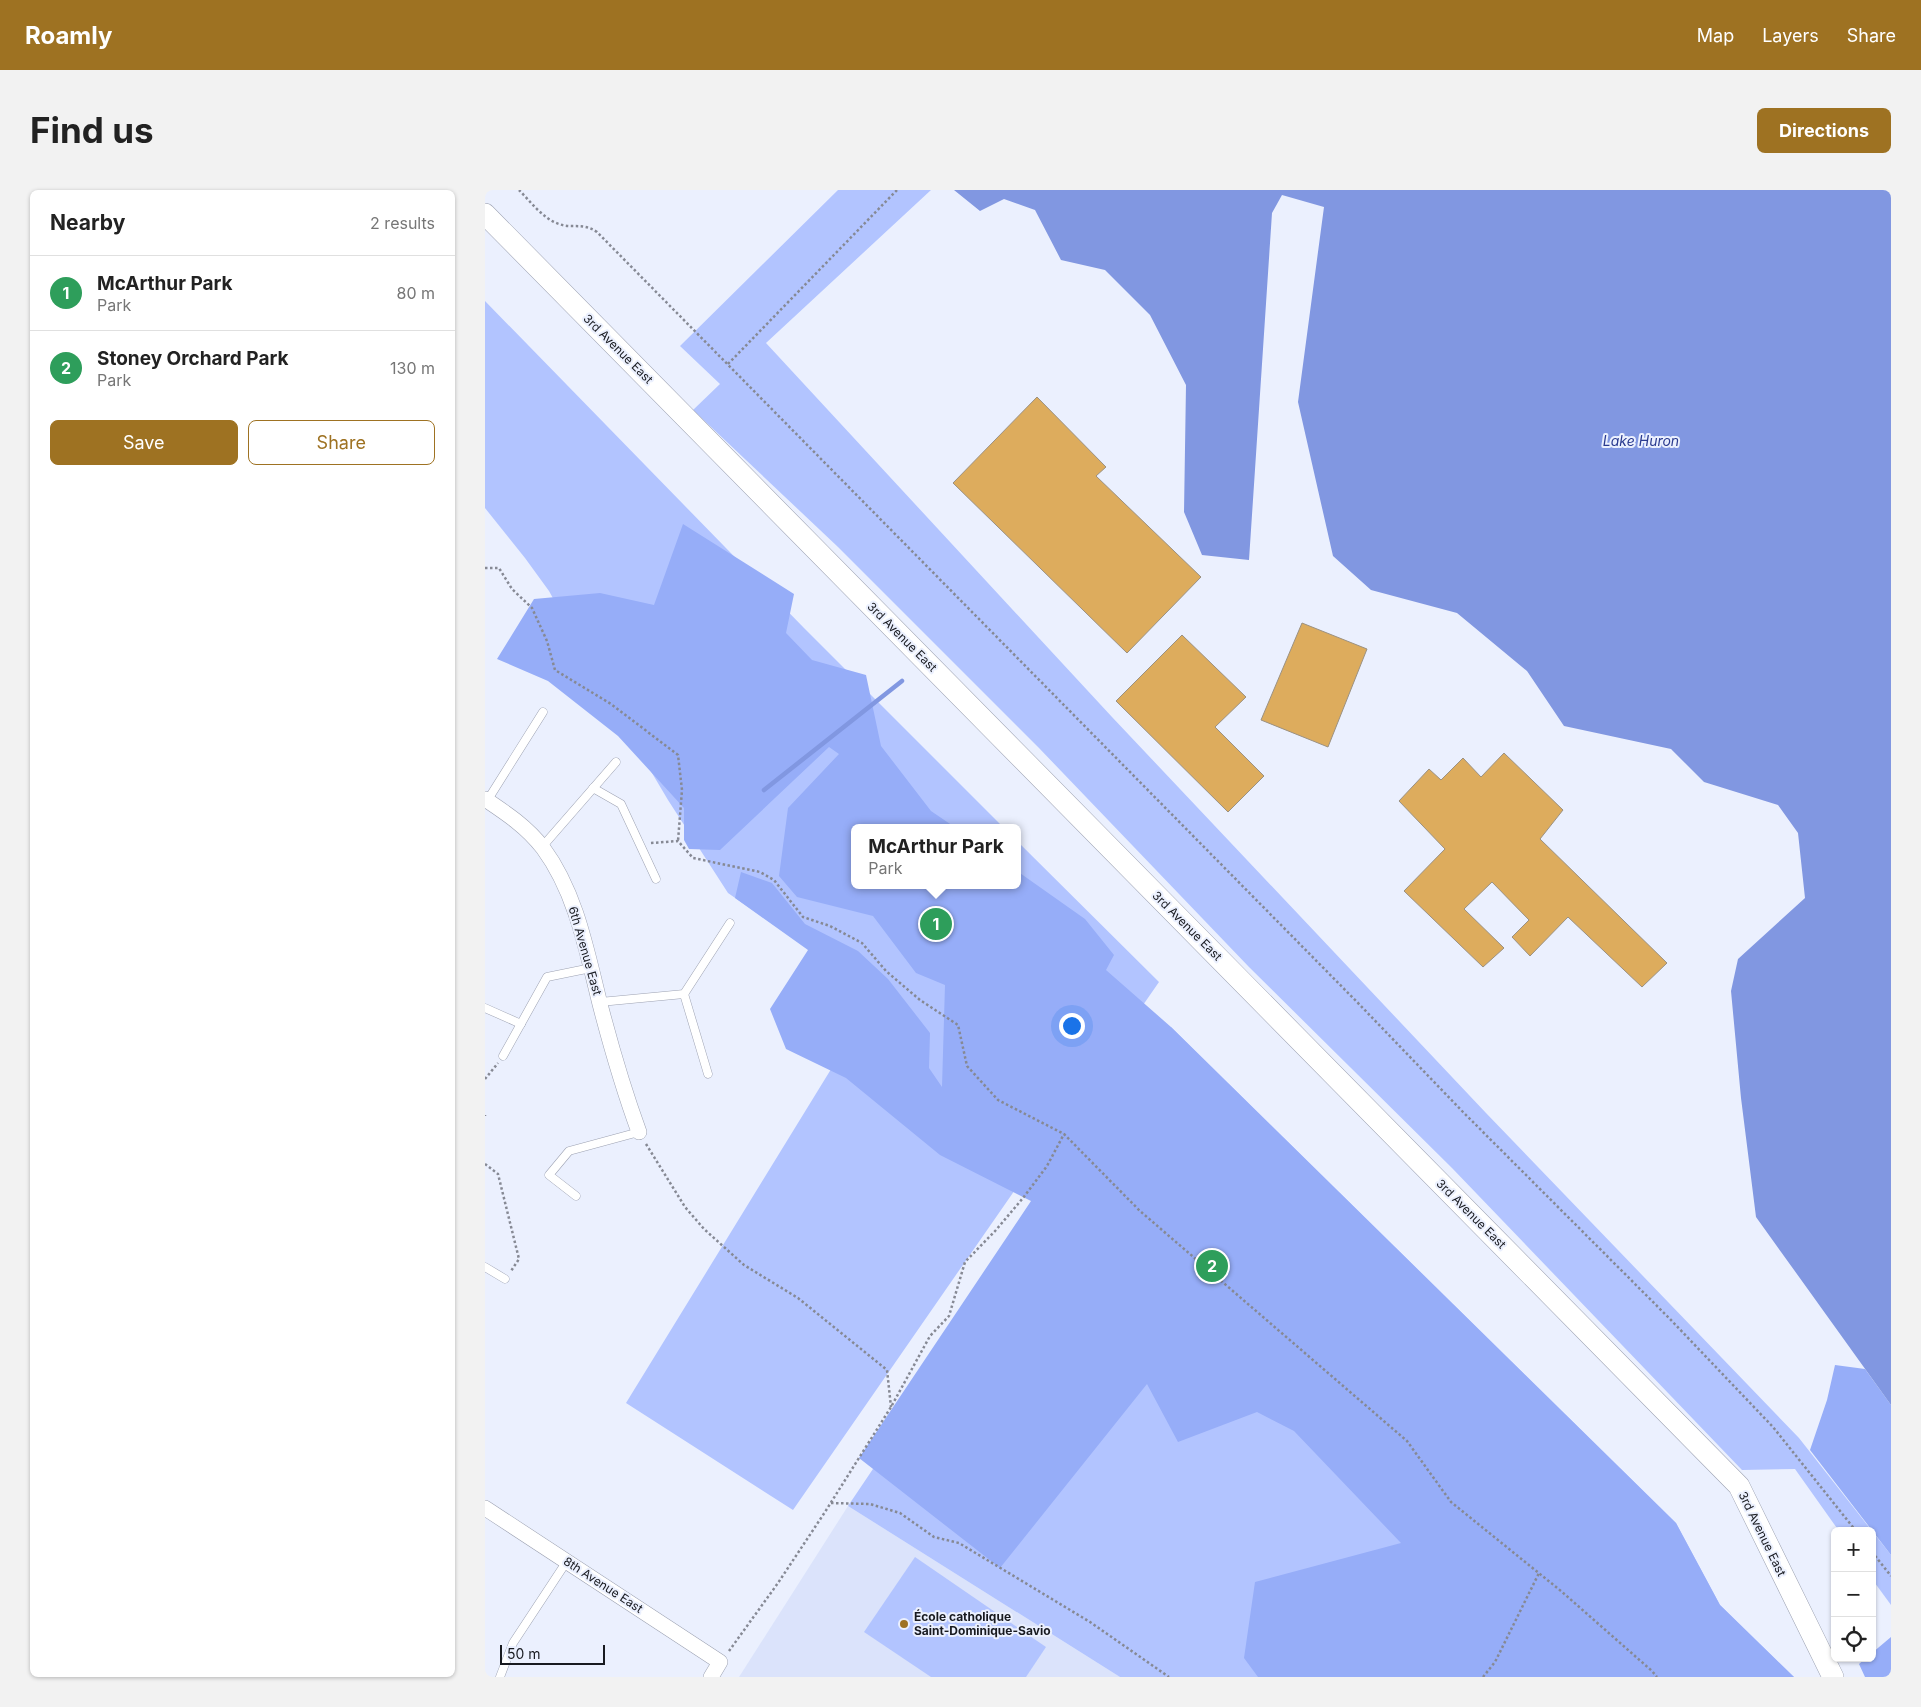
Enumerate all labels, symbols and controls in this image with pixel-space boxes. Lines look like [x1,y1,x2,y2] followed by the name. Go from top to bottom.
[25,21,112,50] text: Roamly
[1697,25,1734,46] text: Map
[1762,25,1819,46] text: Layers
[1847,25,1896,46] text: Share
[1757,108,1891,153] button: Directions
[30,109,154,151] text: Find us
[50,210,125,235] text: Nearby
[370,213,435,233] text: 2 results
[97,272,233,295] text: McArthur Park
[63,283,69,303] text: 1
[396,283,435,303] text: 80 m
[97,295,131,315] text: Park
[580,311,656,387] street label: 3rd Avenue East
[97,347,288,370] text: Stoney Orchard Park
[61,358,71,378] text: 2
[390,358,435,378] text: 130 m
[97,370,131,390] text: Park
[50,420,238,465] button: Save
[248,420,435,465] button: Share
[1603,432,1679,449] water label: Lake Huron
[864,599,940,675] street label: 3rd Avenue East
[851,824,1021,889] popup
[868,835,1004,858] text: McArthur Park
[868,858,902,878] text: Park
[1149,888,1225,964] street label: 3rd Avenue East
[566,905,605,997] street label: 6th Avenue East
[920,905,952,943] pin: 1
[1059,1013,1085,1039] your location
[1433,1176,1509,1252] street label: 3rd Avenue East
[1196,1247,1228,1285] pin: 2
[1735,1489,1789,1579] street label: 3rd Avenue East
[1831,1527,1876,1662] map controls
[1831,1527,1876,1572] button: +
[561,1553,646,1616] street label: 8th Avenue East
[1831,1572,1876,1617] button: −
[914,1609,1051,1638] place label: École catholique Saint-Dominique-Savio
[1831,1617,1876,1662] button: locate
[898,1618,910,1630] marker: École catholique Saint-Dominique-Savio
[500,1642,605,1665] scale bar
[507,1645,541,1662] text: 50 m

